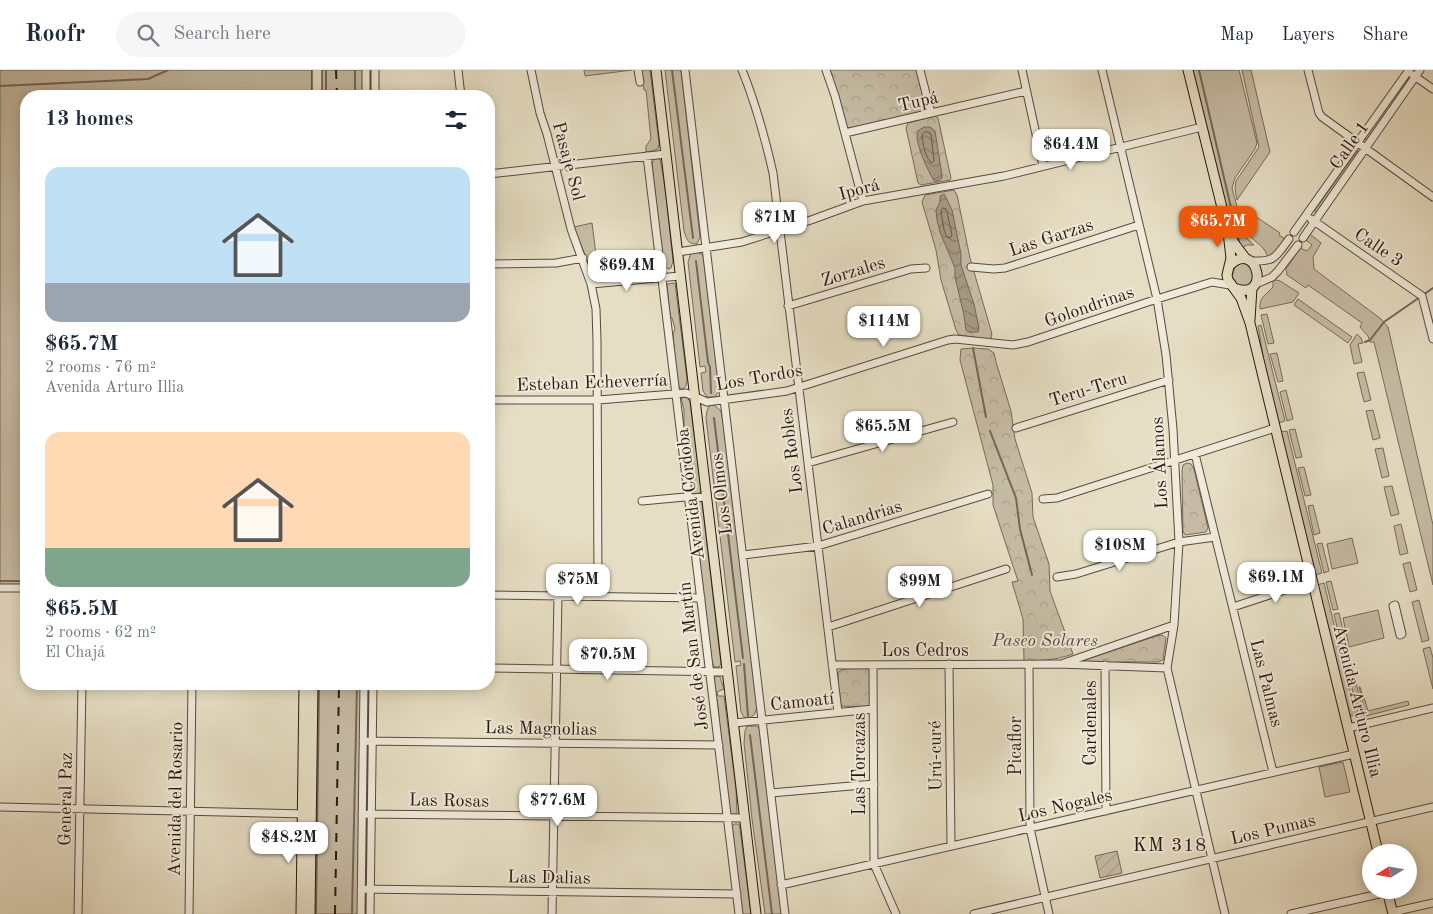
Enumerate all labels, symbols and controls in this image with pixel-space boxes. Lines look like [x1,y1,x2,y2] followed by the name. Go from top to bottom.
[116,12,466,57] search box
[134,21,162,49] icon: search
[25,23,86,47] text: Roofr
[174,25,271,44] text: Search here
[1220,26,1254,44] text: Map
[1282,26,1334,44] text: Layers
[1362,26,1408,44] text: Share
[896,89,940,115] street label: Tupá
[442,106,470,134] icon: filters
[45,109,133,130] text: 13 homes
[1327,118,1373,173] street label: Calle 1
[549,120,587,203] street label: Pasaje Sol
[1030,128,1112,171] pin: $64.4M
[1043,137,1099,153] text: $64.4M
[837,176,882,204] street label: Iporá
[213,200,303,290] icon: home
[745,202,805,244] pin: $71M
[1177,206,1259,248] pin: $65.7M
[754,210,796,226] text: $71M
[1190,214,1246,230] text: $65.7M
[1007,216,1096,260] street label: Las Garzas
[1351,225,1406,271] street label: Calle 3
[586,250,668,292] pin: $69.4M
[819,254,888,290] street label: Zorzales
[599,258,655,274] text: $69.4M
[1042,283,1137,331] street label: Golondrinas
[849,306,919,348] pin: $114M
[858,314,910,330] text: $114M
[45,334,118,355] text: $65.7M
[45,360,156,376] text: 2 rooms · 76 m²
[714,361,804,394] street label: Los Tordos
[1047,369,1130,410] street label: Teru-Teru
[516,371,668,395] street label: Esteban Echeverría
[45,380,184,396] text: Avenida Arturo Illia
[778,407,806,495] street label: Los Robles
[842,410,924,453] pin: $65.5M
[1145,416,1171,510] street label: Los Álamos
[855,419,911,435] text: $65.5M
[674,427,708,561] street label: Avenida Córdoba
[708,452,736,536] street label: Los Olmos
[213,465,303,555] icon: home
[820,497,905,539] street label: Calandrias
[1085,530,1155,572] pin: $108M
[1094,538,1146,554] text: $108M
[1235,562,1317,604] pin: $69.1M
[548,564,608,606] pin: $75M
[890,566,950,608] pin: $99M
[1248,570,1304,586] text: $69.1M
[557,572,599,588] text: $75M
[899,574,941,590] text: $99M
[676,580,712,731] street label: José de San Martín
[45,599,118,620] text: $65.5M
[1329,623,1385,779] street label: Avenida Arturo Illia
[45,625,156,641] text: 2 rooms · 62 m²
[991,632,1098,650] park label: Paseo Solares
[1246,637,1286,729] street label: Las Palmas
[567,638,649,681] pin: $70.5M
[881,642,969,660] street label: Los Cedros
[45,645,105,661] text: El Chajá
[580,647,636,663] text: $70.5M
[1082,680,1100,766] street label: Cardenales
[769,690,835,714] street label: Camoatí
[851,712,869,816] street label: Las Torcazas
[1007,716,1025,776] street label: Picaflor
[485,719,598,739] street label: Las Magnolias
[926,720,946,792] street label: Urú-curé
[166,721,186,877] street label: Avenida del Rosario
[56,752,76,846] street label: General Paz
[517,784,599,827] pin: $77.6M
[1016,786,1114,826] street label: Los Nogales
[409,791,489,811] street label: Las Rosas
[530,793,586,809] text: $77.6M
[1229,811,1318,848] street label: Los Pumas
[248,822,330,864] pin: $48.2M
[261,830,317,846] text: $48.2M
[1133,837,1207,856] district label: KM 318
[1362,844,1418,899] north arrow
[1362,844,1417,899] map controls
[507,868,591,888] street label: Las Dalias

